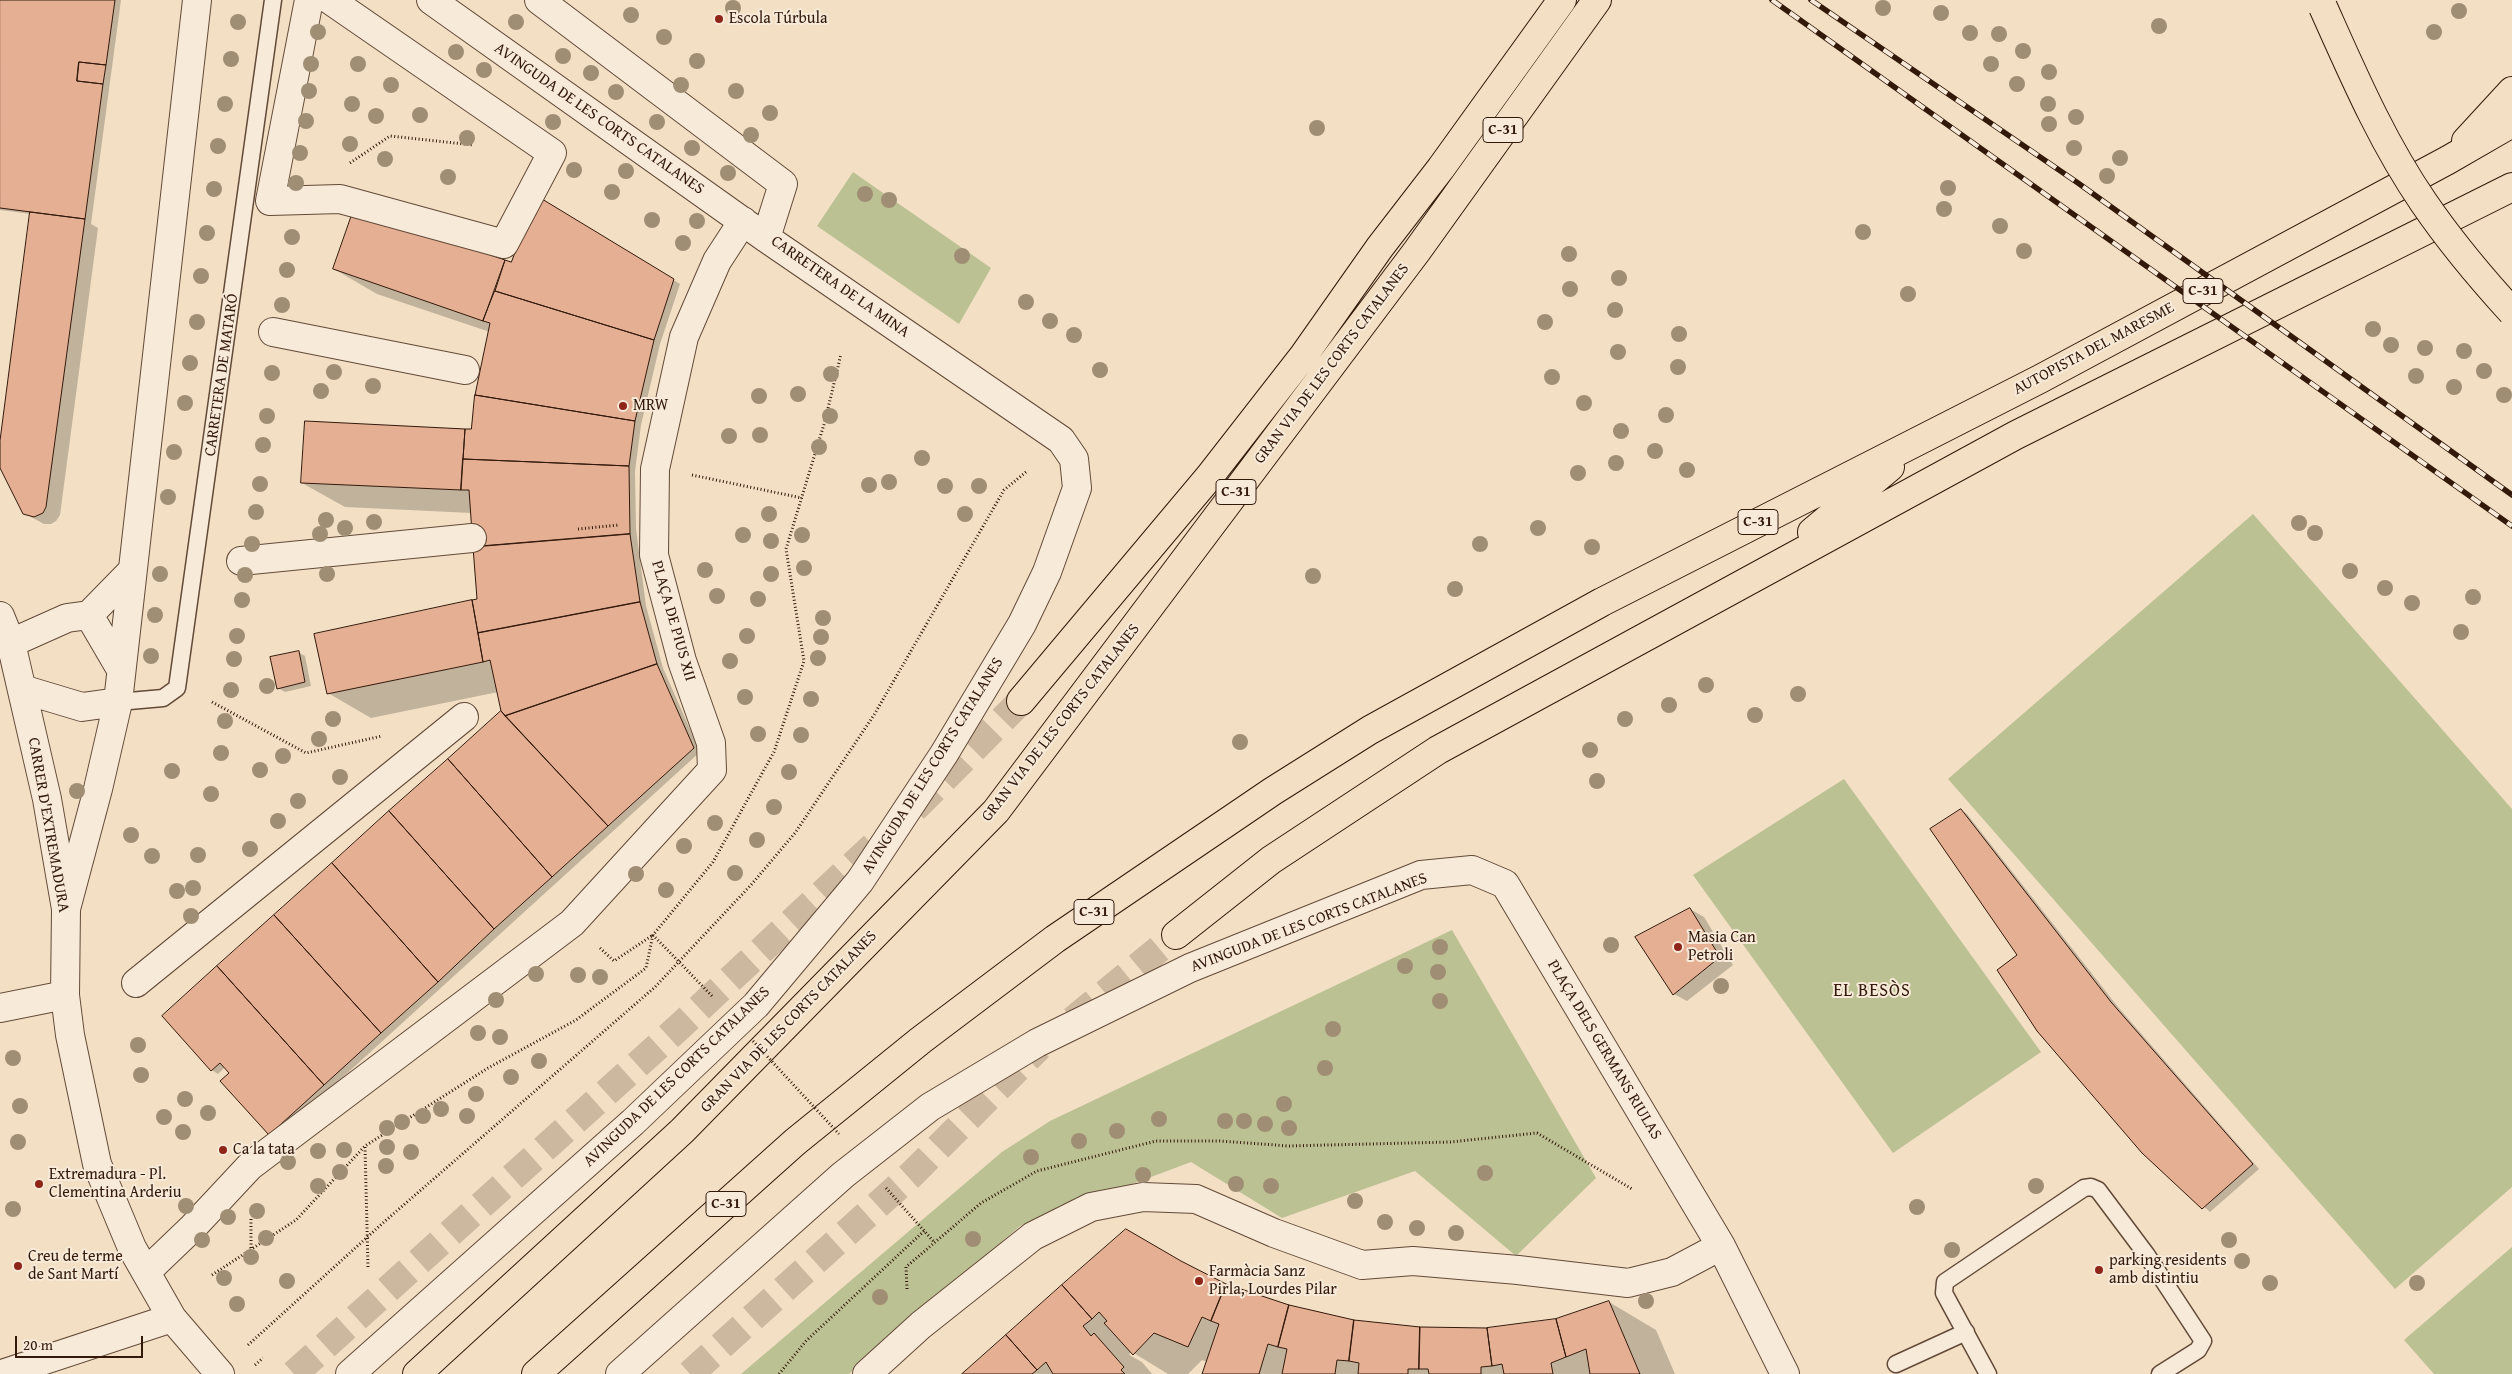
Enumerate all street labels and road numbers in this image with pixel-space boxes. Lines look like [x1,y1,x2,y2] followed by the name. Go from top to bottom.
[490,39,708,199] street label: AVINGUDA DE LES CORTS CATALANES
[1483,118,1523,142] road number: C-31
[767,232,913,342] street label: CARRETERA DE LA MINA
[1250,260,1414,468] street label: GRAN VIA DE LES CORTS CATALANES
[2183,278,2223,304] road number: C-31
[201,292,243,458] street label: CARRETERA DE MATARÓ
[2010,298,2178,400] street label: AUTOPISTA DEL MARESME
[1216,480,1256,504] road number: C-31
[1738,510,1778,534] road number: C-31
[647,559,699,683] street label: PLAÇA DE PIUS XII
[978,620,1144,826] street label: GRAN VIA DE LES CORTS CATALANES
[858,654,1008,878] street label: AVINGUDA DE LES CORTS CATALANES
[23,736,73,914] street label: CARRER D'EXTREMADURA
[1188,869,1430,977] street label: AVINGUDA DE LES CORTS CATALANES
[1074,900,1114,924] road number: C-31
[697,927,881,1117] street label: GRAN VIA DE LES CORTS CATALANES
[1543,957,1665,1143] street label: PLAÇA DELS GERMANS RIULAS
[580,983,774,1171] street label: AVINGUDA DE LES CORTS CATALANES
[706,1192,746,1216] road number: C-31

